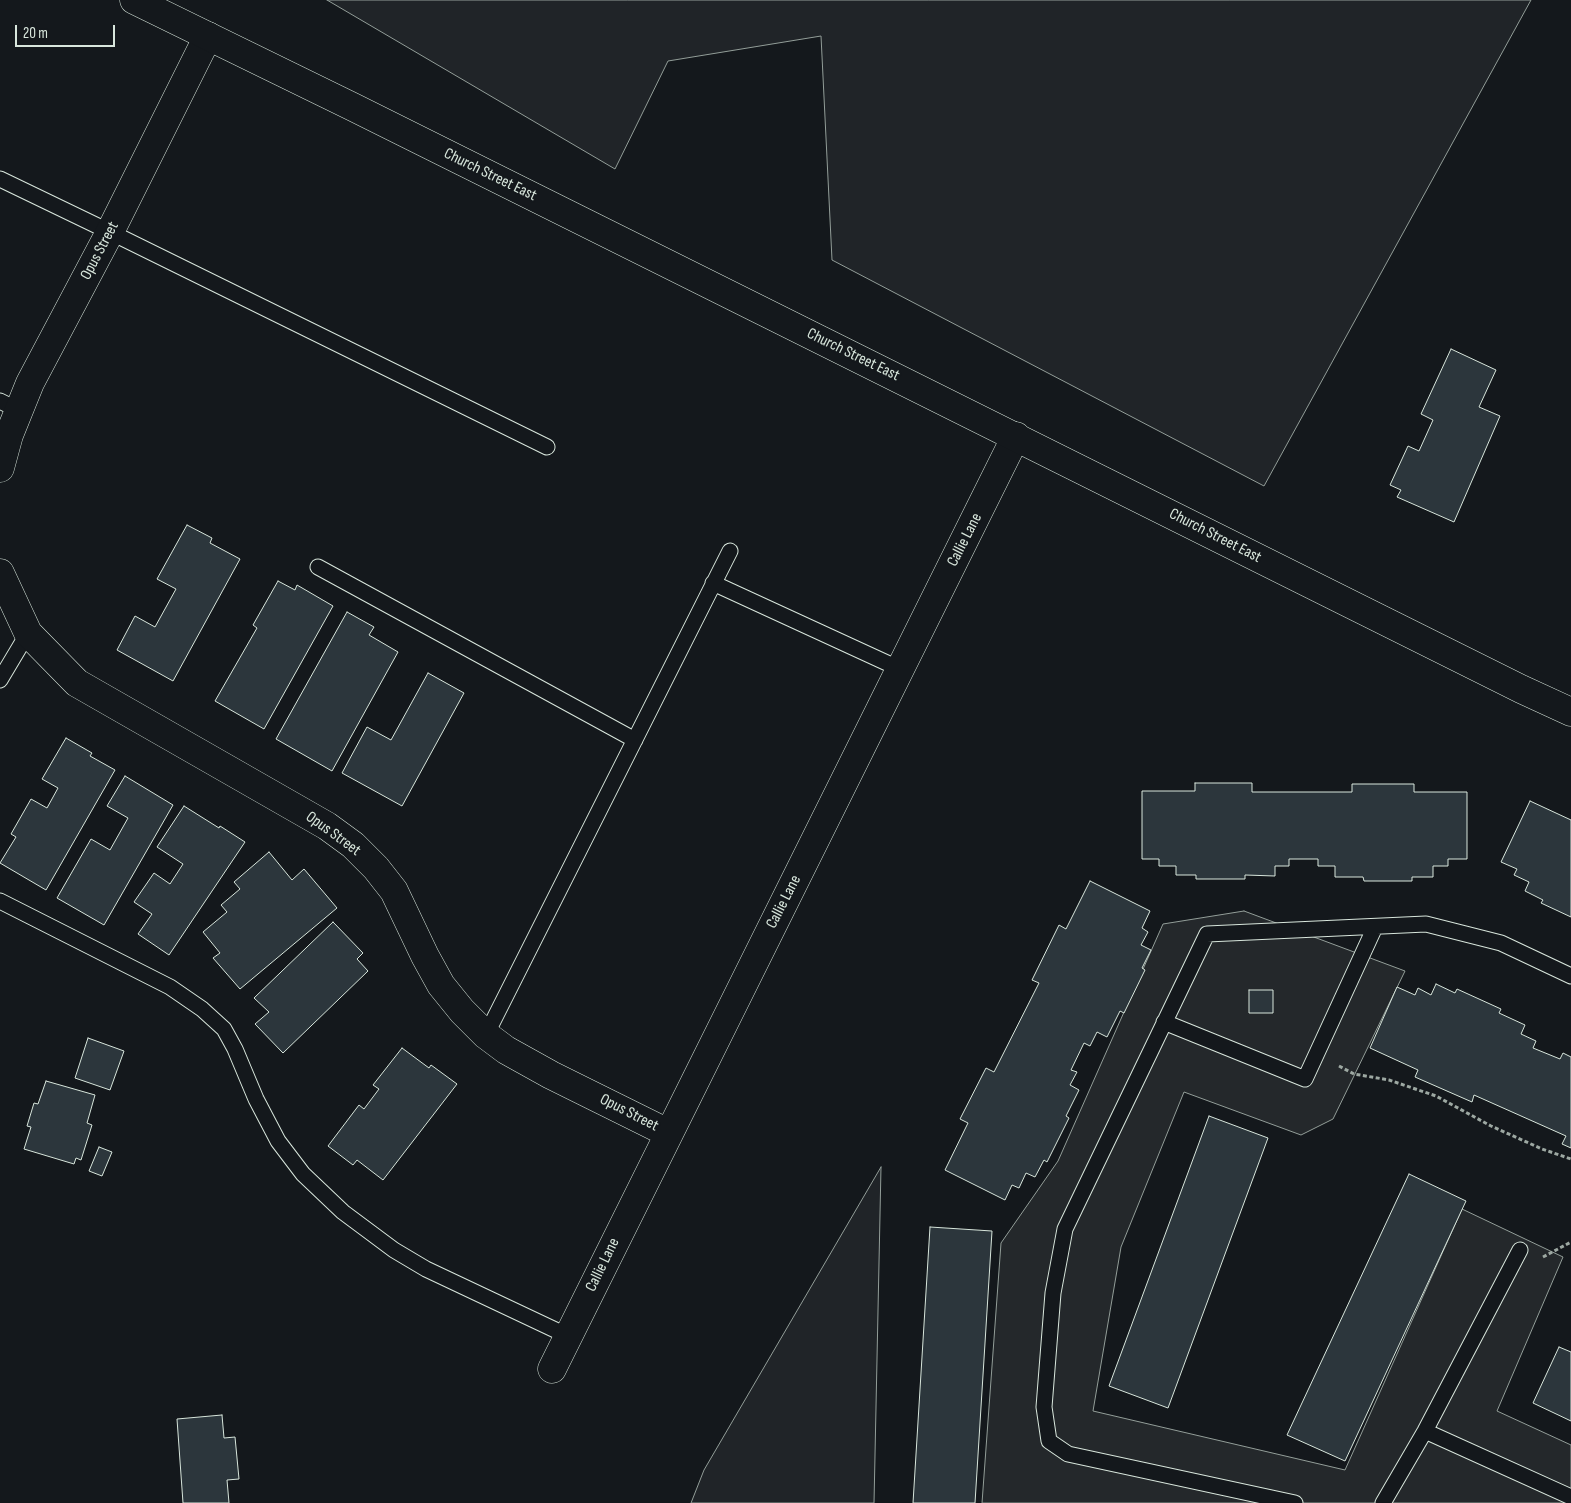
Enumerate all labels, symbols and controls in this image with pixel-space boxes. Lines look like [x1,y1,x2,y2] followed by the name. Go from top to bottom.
[18,15,118,47] scale bar
[23,24,48,43] text: 20 m
[440,144,540,206] street label: Church Street East
[77,219,123,283] street label: Opus Street
[803,324,903,386] street label: Church Street East
[1166,505,1264,567] street label: Church Street East
[943,510,987,570] street label: Callie Lane
[302,808,364,860] street label: Opus Street
[762,872,806,932] street label: Callie Lane
[596,1090,662,1136] street label: Opus Street
[582,1235,624,1295] street label: Callie Lane

